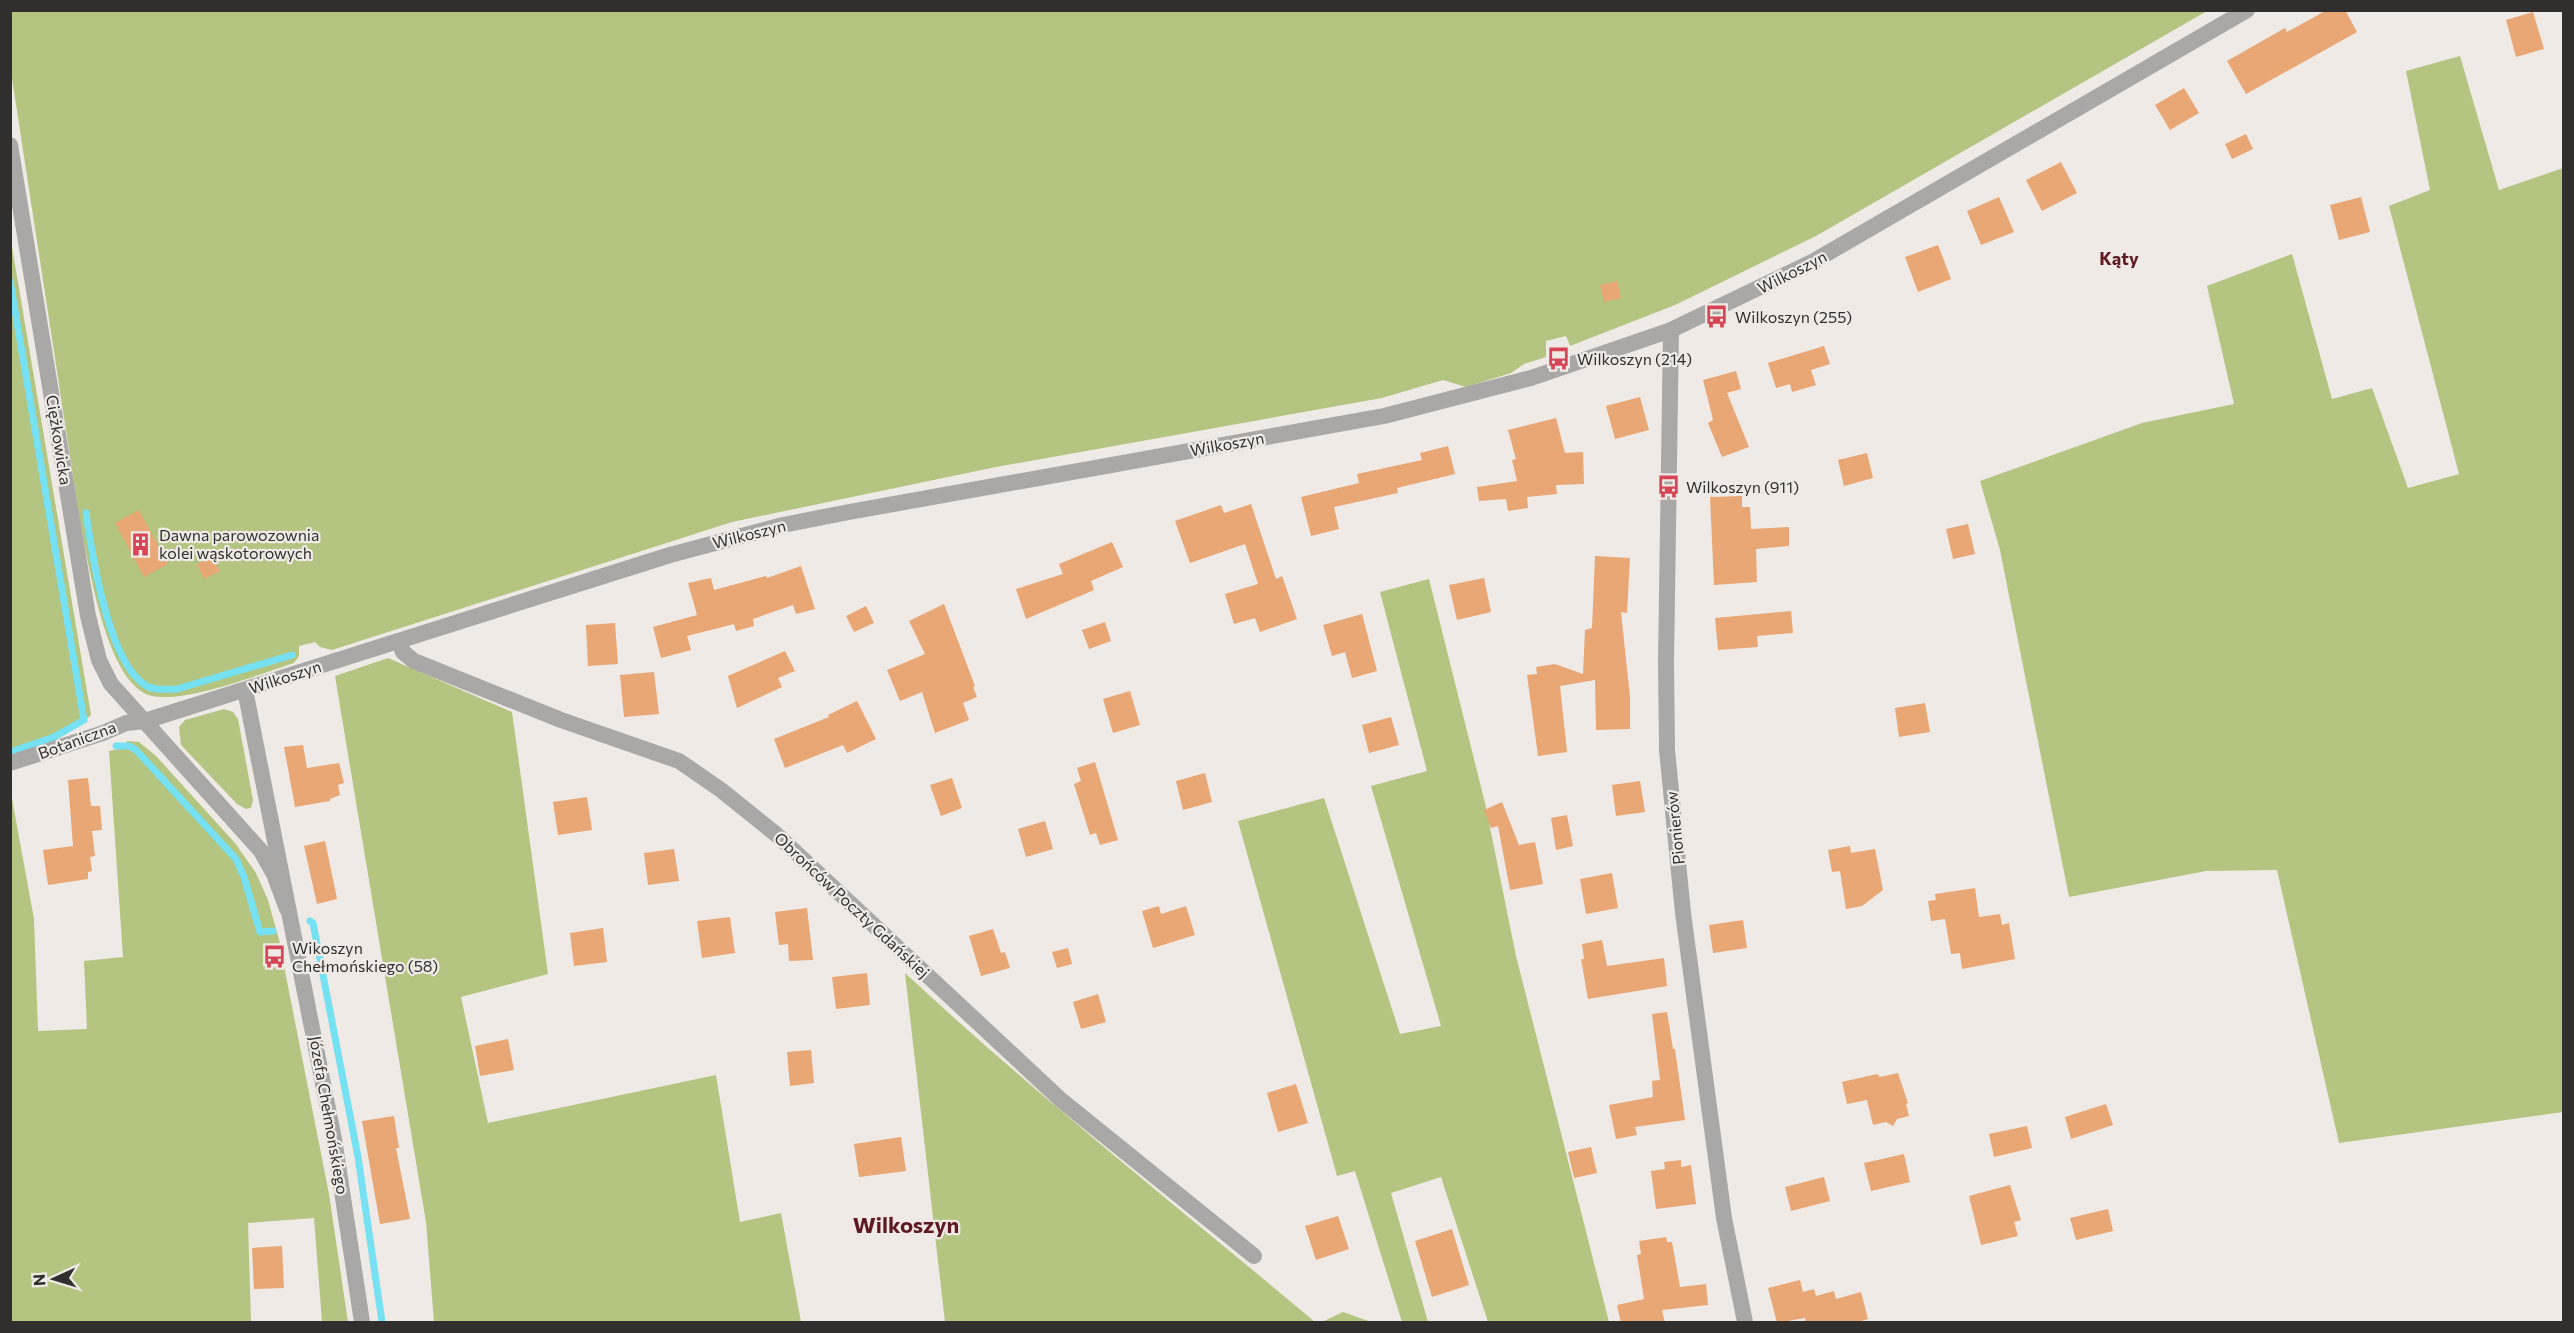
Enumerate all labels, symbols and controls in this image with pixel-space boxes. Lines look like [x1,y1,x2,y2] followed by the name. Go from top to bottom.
[1754,246,1829,297] street label: Wilkoszyn
[2099,247,2139,269] district label: Kąty
[1704,304,1730,330] bus stop icon: Wilkoszyn (255)
[1735,307,1852,326] place label: Wilkoszyn (255)
[1546,346,1572,372] bus stop icon: Wilkoszyn (214)
[1577,349,1692,368] place label: Wilkoszyn (214)
[43,394,76,486] street label: Ciężkowicka
[1188,428,1265,459] street label: Wilkoszyn
[1655,474,1681,500] bus stop icon: Wilkoszyn (911)
[1686,477,1799,496] place label: Wilkoszyn (911)
[710,515,788,552] street label: Wilkoszyn
[159,525,319,562] place label: Dawna parowozownia kolei wąskotorowych
[128,531,154,557] building icon: Dawna parowozownia kolei wąskotorowych
[246,656,323,697] street label: Wilkoszyn
[35,717,118,762] street label: Botaniczna
[1661,790,1688,866] street label: Pionierów
[771,828,934,981] street label: Obrońców Poczty Gdańskiej
[292,938,438,975] place label: Wikoszyn Chełmońskiego (58)
[261,944,287,970] bus stop icon: Wikoszyn Chełmońskiego (58)
[306,1034,353,1196] street label: Józefa Chełmońskiego
[853,1211,959,1238] district label: Wilkoszyn
[24,1249,84,1309] north arrow
[29,1273,48,1287] text: N

